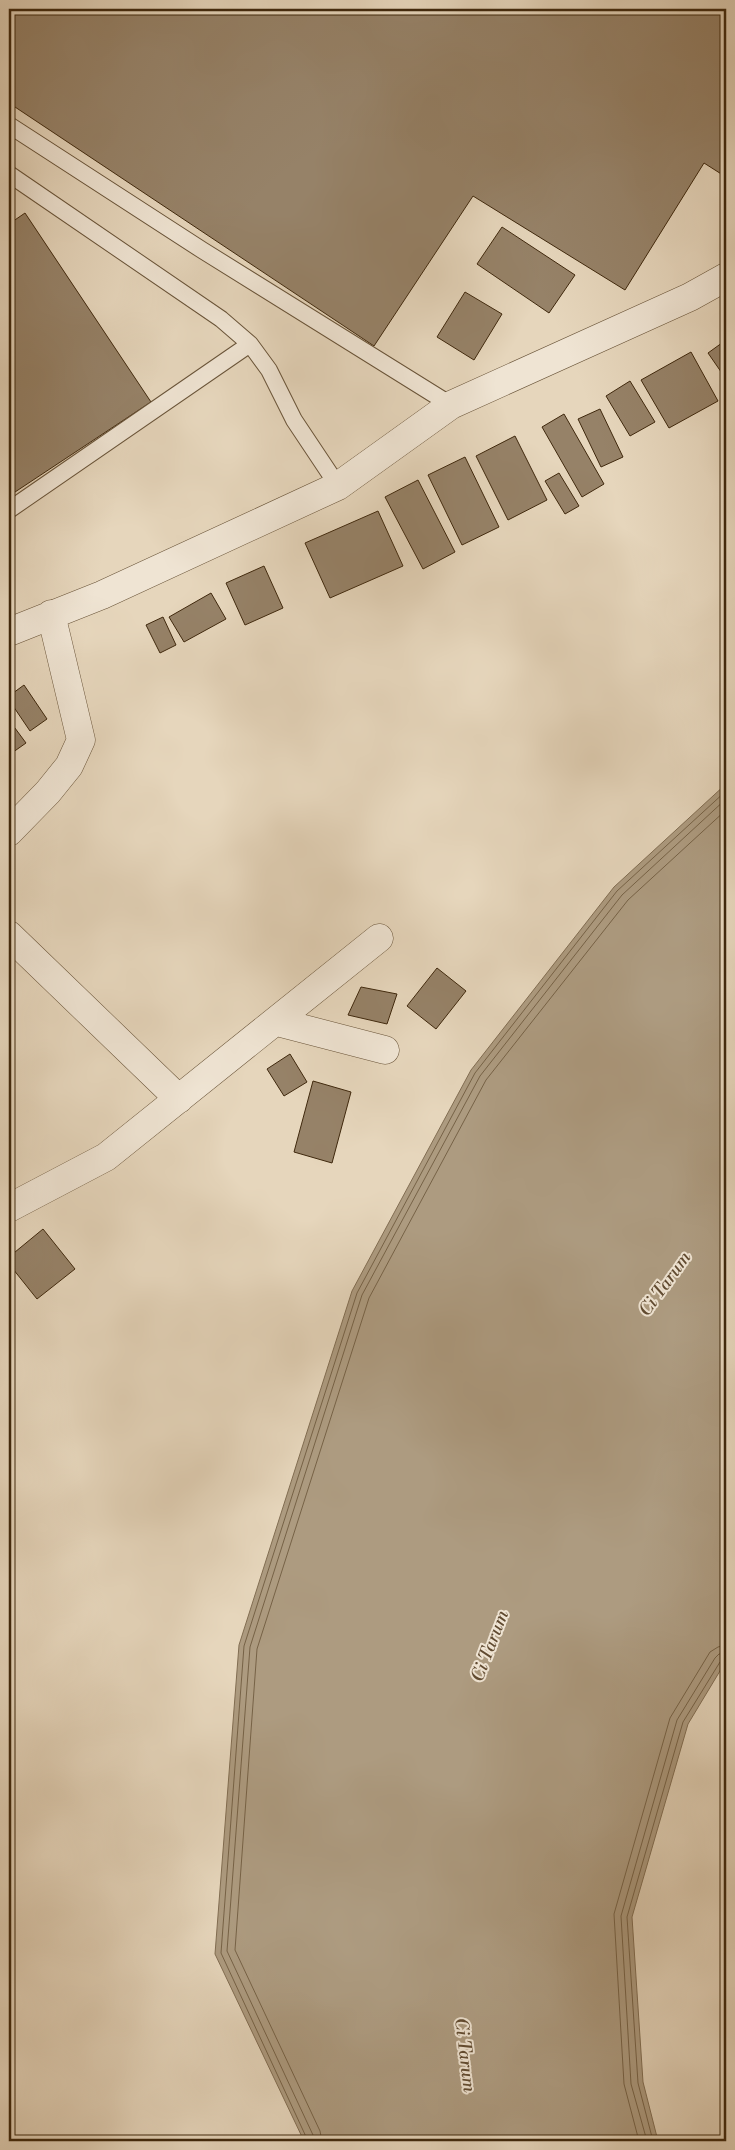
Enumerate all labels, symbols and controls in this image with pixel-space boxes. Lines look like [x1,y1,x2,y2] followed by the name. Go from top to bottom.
[634,1247,697,1321] water label: Ci Tarum
[466,1607,514,1685] water label: Ci Tarum
[449,2016,481,2094] water label: Ci Tarum

